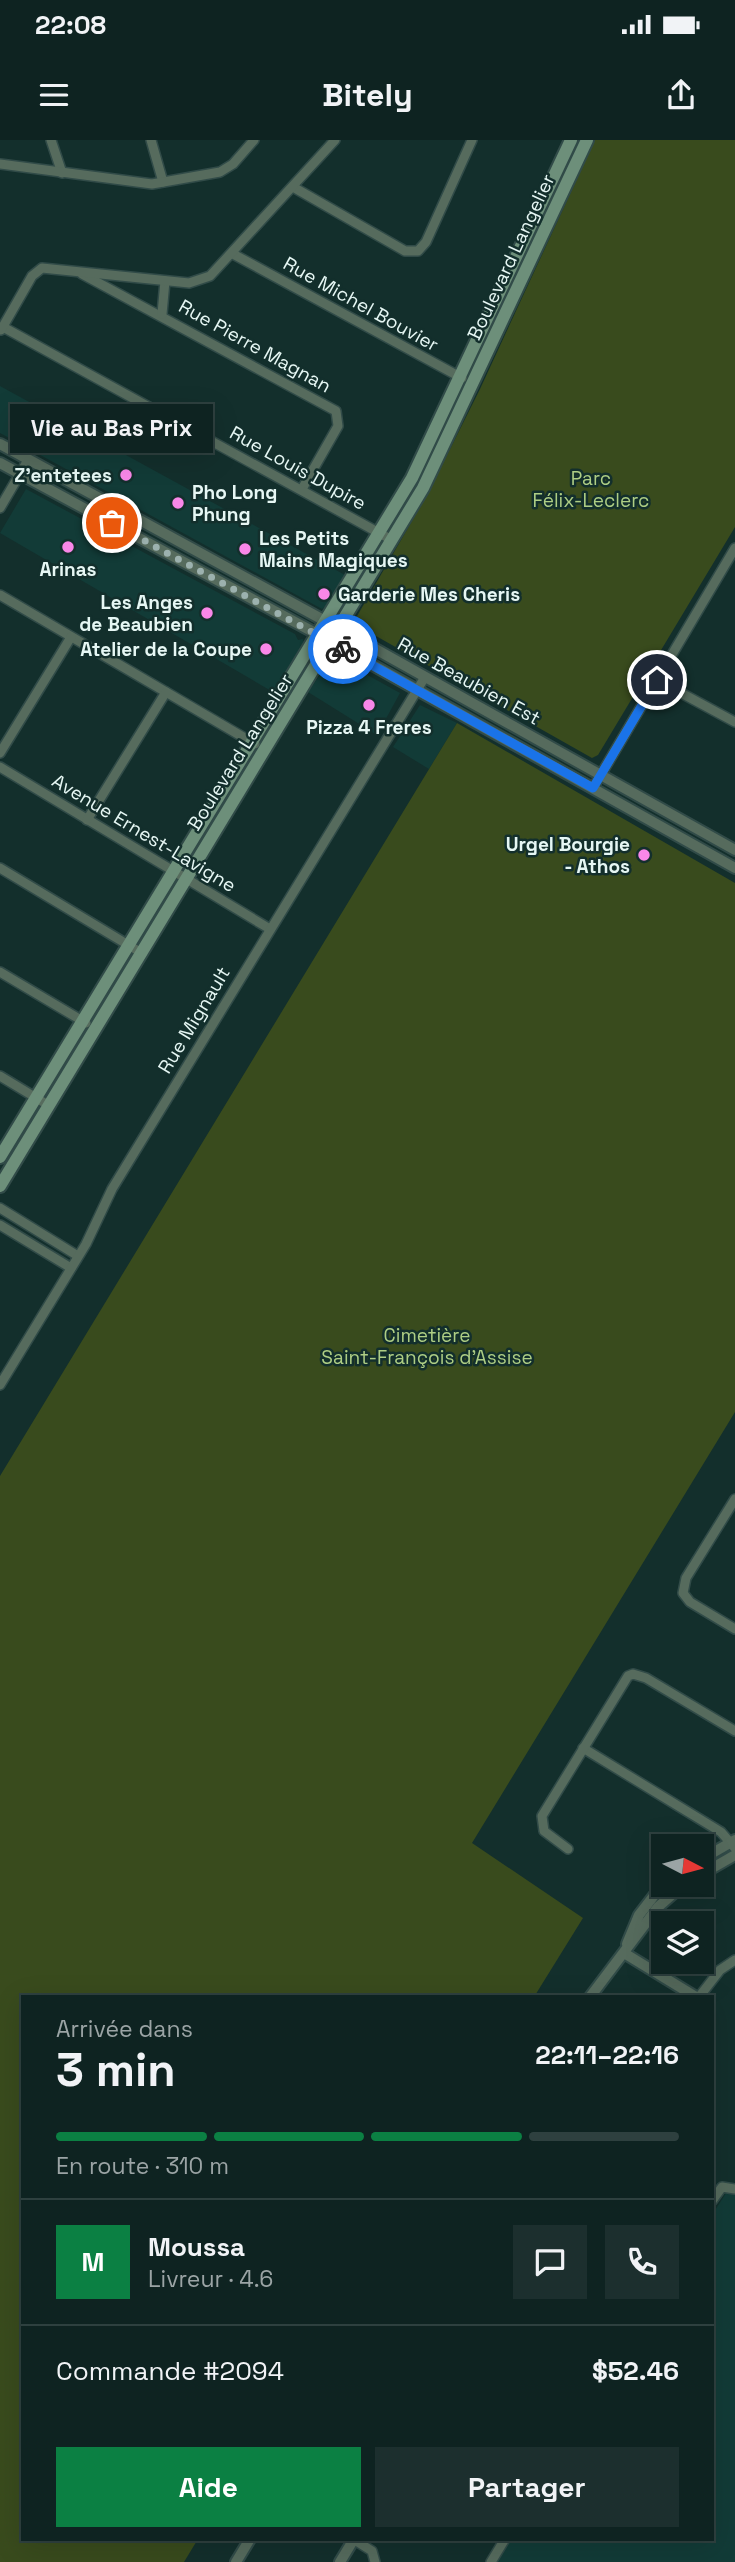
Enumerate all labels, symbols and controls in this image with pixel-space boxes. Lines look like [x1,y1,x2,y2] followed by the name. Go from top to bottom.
[35,8,106,42] text: 22:08
[322,75,413,115] text: Bitely
[35,76,73,114] icon: menu
[662,76,700,114] icon: share
[462,170,560,344] street label: Boulevard Langelier
[279,251,443,357] street label: Rue Michel Bouvier
[174,294,336,398] street label: Rue Pierre Magnan
[10,404,214,453] callout: Vie au Bas Prix
[31,413,192,443] text: Vie au Bas Prix
[225,420,371,516] street label: Rue Louis Dupire
[14,463,112,488] place label: Z'entetees
[533,466,649,513] park label: Parc Félix-Leclerc
[118,467,134,483] marker: Z'entetees
[192,480,277,527] place label: Pho Long Phung
[82,493,142,553] pin
[170,495,186,511] marker: Pho Long Phung
[93,504,131,542] icon: bag
[259,526,408,573] place label: Les Petits Mains Magiques
[60,539,76,555] marker: Arinas
[237,541,253,557] marker: Les Petits Mains Magiques
[39,557,97,582] place label: Arinas
[338,582,520,607] place label: Garderie Mes Cheris
[316,586,332,602] marker: Garderie Mes Cheris
[79,590,193,637] place label: Les Anges de Beaubien
[199,605,215,621] marker: Les Anges de Beaubien
[308,614,378,684] courier
[324,630,362,668] icon: bike
[393,631,545,731] street label: Rue Beaubien Est
[80,637,252,662] place label: Atelier de la Coupe
[258,641,274,657] marker: Atelier de la Coupe
[627,650,687,710] pin
[638,661,676,699] icon: home
[182,669,298,835] street label: Boulevard Langelier
[361,697,377,713] marker: Pizza 4 Freres
[306,715,432,740] place label: Pizza 4 Freres
[47,768,241,898] street label: Avenue Ernest-Lavigne
[506,832,630,879] place label: Urgel Bourgie - Athos
[636,847,652,863] marker: Urgel Bourgie - Athos
[152,962,236,1078] street label: Rue Mignault
[321,1323,533,1370] park label: Cimetière Saint-François d'Assise
[651,1834,714,1897] north arrow
[651,1834,714,1974] map controls
[651,1911,714,1974] button: layers
[56,2014,193,2044] text: Arrivée dans
[535,2038,679,2072] text: 22:11–22:16
[56,2041,176,2099] text: 3 min
[56,2151,229,2181] text: En route · 310 m
[513,2225,587,2299] button: chat
[605,2225,679,2299] button: phone
[148,2230,245,2264] text: Moussa
[82,2245,104,2279] text: M
[148,2264,273,2294] text: Livreur · 4.6
[56,2354,284,2388] text: Commande #2094
[592,2354,679,2388] text: $52.46
[56,2447,361,2527] button: Aide
[375,2447,679,2527] button: Partager

